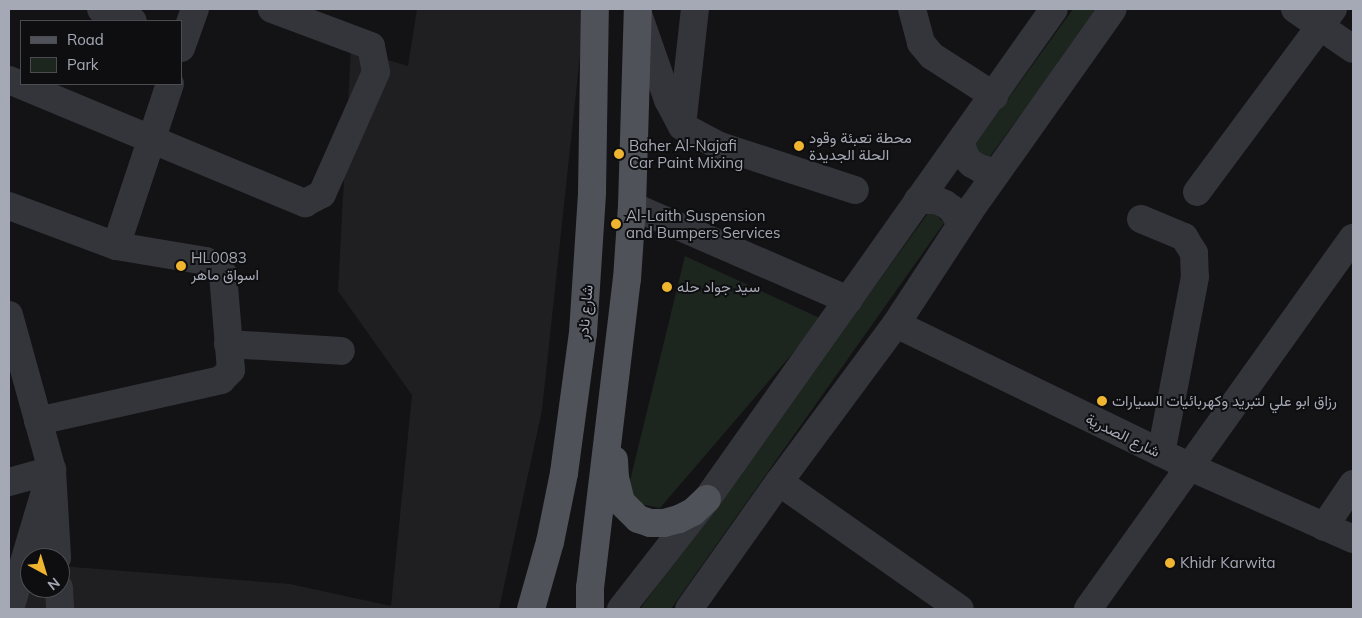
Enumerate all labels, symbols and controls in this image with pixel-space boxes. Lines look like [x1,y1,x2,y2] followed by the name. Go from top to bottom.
[20,20,182,85] legend
[67,30,104,49] text: Road
[67,55,99,74] text: Park
[809,128,912,163] place label: محطة تعبئة وقود الحلة الجديدة
[629,136,743,171] place label: Baher Al-Najafi Car Paint Mixing
[793,140,805,152] marker: محطة تعبئة وقود الحلة الجديدة
[613,148,625,160] marker: Baher Al-Najafi Car Paint Mixing
[626,206,780,241] place label: Al-Laith Suspension and Bumpers Services
[610,218,622,230] marker: Al-Laith Suspension and Bumpers Services
[191,248,259,283] place label: HL0083 اسواق ماهر
[175,260,187,272] marker: HL0083 اسواق ماهر
[677,278,760,296] place label: سيد جواد حله
[661,281,673,293] marker: سيد جواد حله
[574,284,596,340] street label: شارع نادر
[1112,392,1337,410] place label: رزاق ابو علي لتبريد وكهربائيات السيارات
[1096,395,1108,407] marker: رزاق ابو علي لتبريد وكهربائيات السيارات
[1083,409,1163,461] street label: شارع الصدرية
[20,548,70,598] north arrow
[1180,554,1275,572] place label: Khidr Karwita
[1164,557,1176,569] marker: Khidr Karwita
[44,574,64,594] text: N

